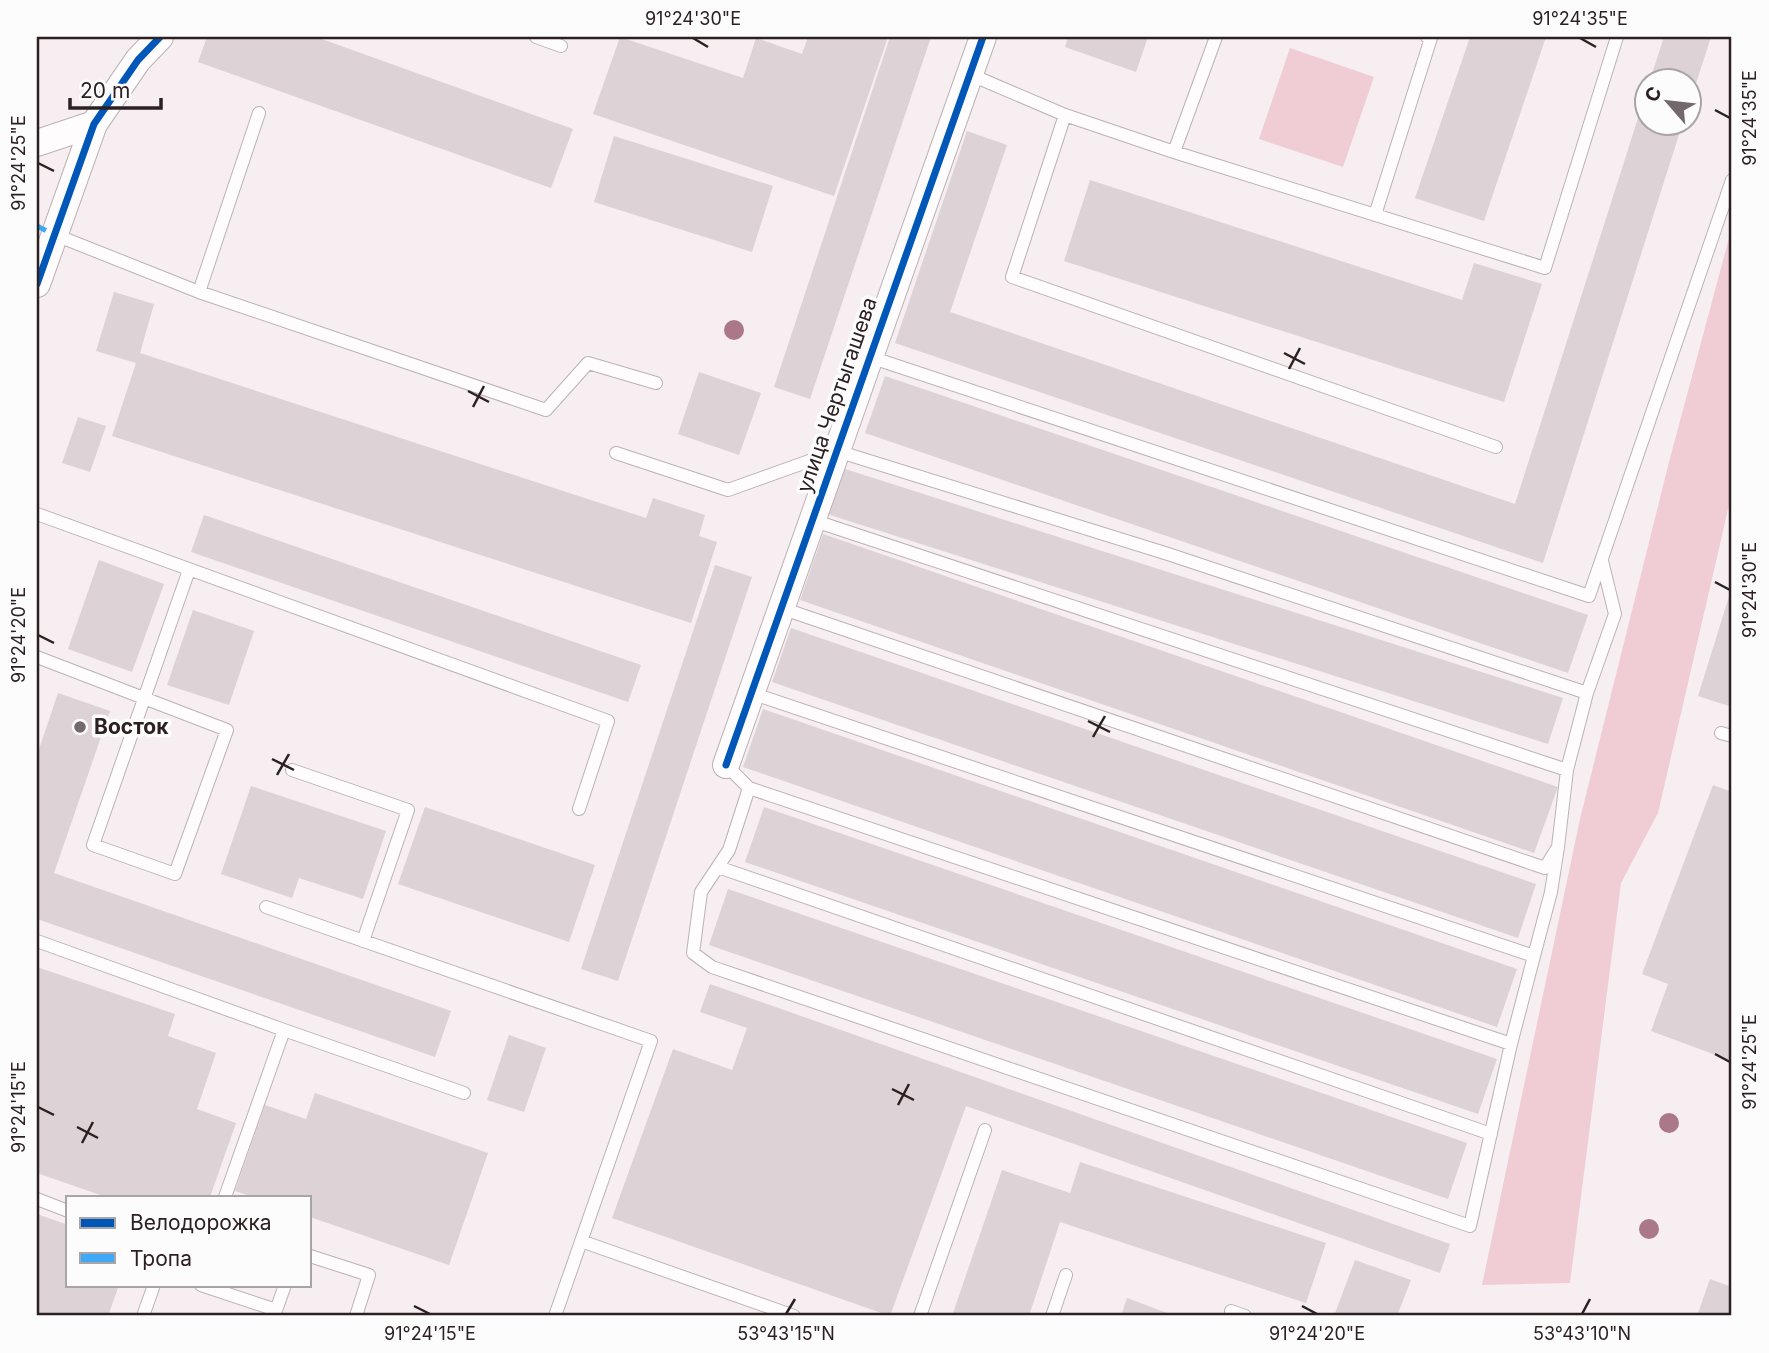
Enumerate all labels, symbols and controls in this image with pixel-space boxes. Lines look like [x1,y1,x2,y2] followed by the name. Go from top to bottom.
[645,8,741,29] text: 91°24'30"E
[1532,8,1628,29] text: 91°24'35"E
[70,66,161,110] scale bar
[1632,66,1702,136] north arrow
[1739,70,1760,166] text: 91°24'35"E
[80,78,130,103] text: 20 m
[1640,83,1667,106] text: С
[8,115,29,211] text: 91°24'25"E
[791,294,882,496] street label: улица Чертыгашева
[1739,542,1760,638] text: 91°24'30"E
[8,587,29,683] text: 91°24'20"E
[94,714,169,739] place label: Восток
[72,719,88,735] marker: Восток
[1739,1014,1760,1110] text: 91°24'25"E
[8,1061,29,1153] text: 91°24'15"E
[66,1196,312,1286] legend
[130,1210,272,1235] text: Велодорожка
[130,1246,192,1271] text: Тропа
[384,1323,476,1344] text: 91°24'15"E
[737,1323,835,1344] text: 53°43'15"N
[1269,1323,1365,1344] text: 91°24'20"E
[1533,1323,1631,1344] text: 53°43'10"N

